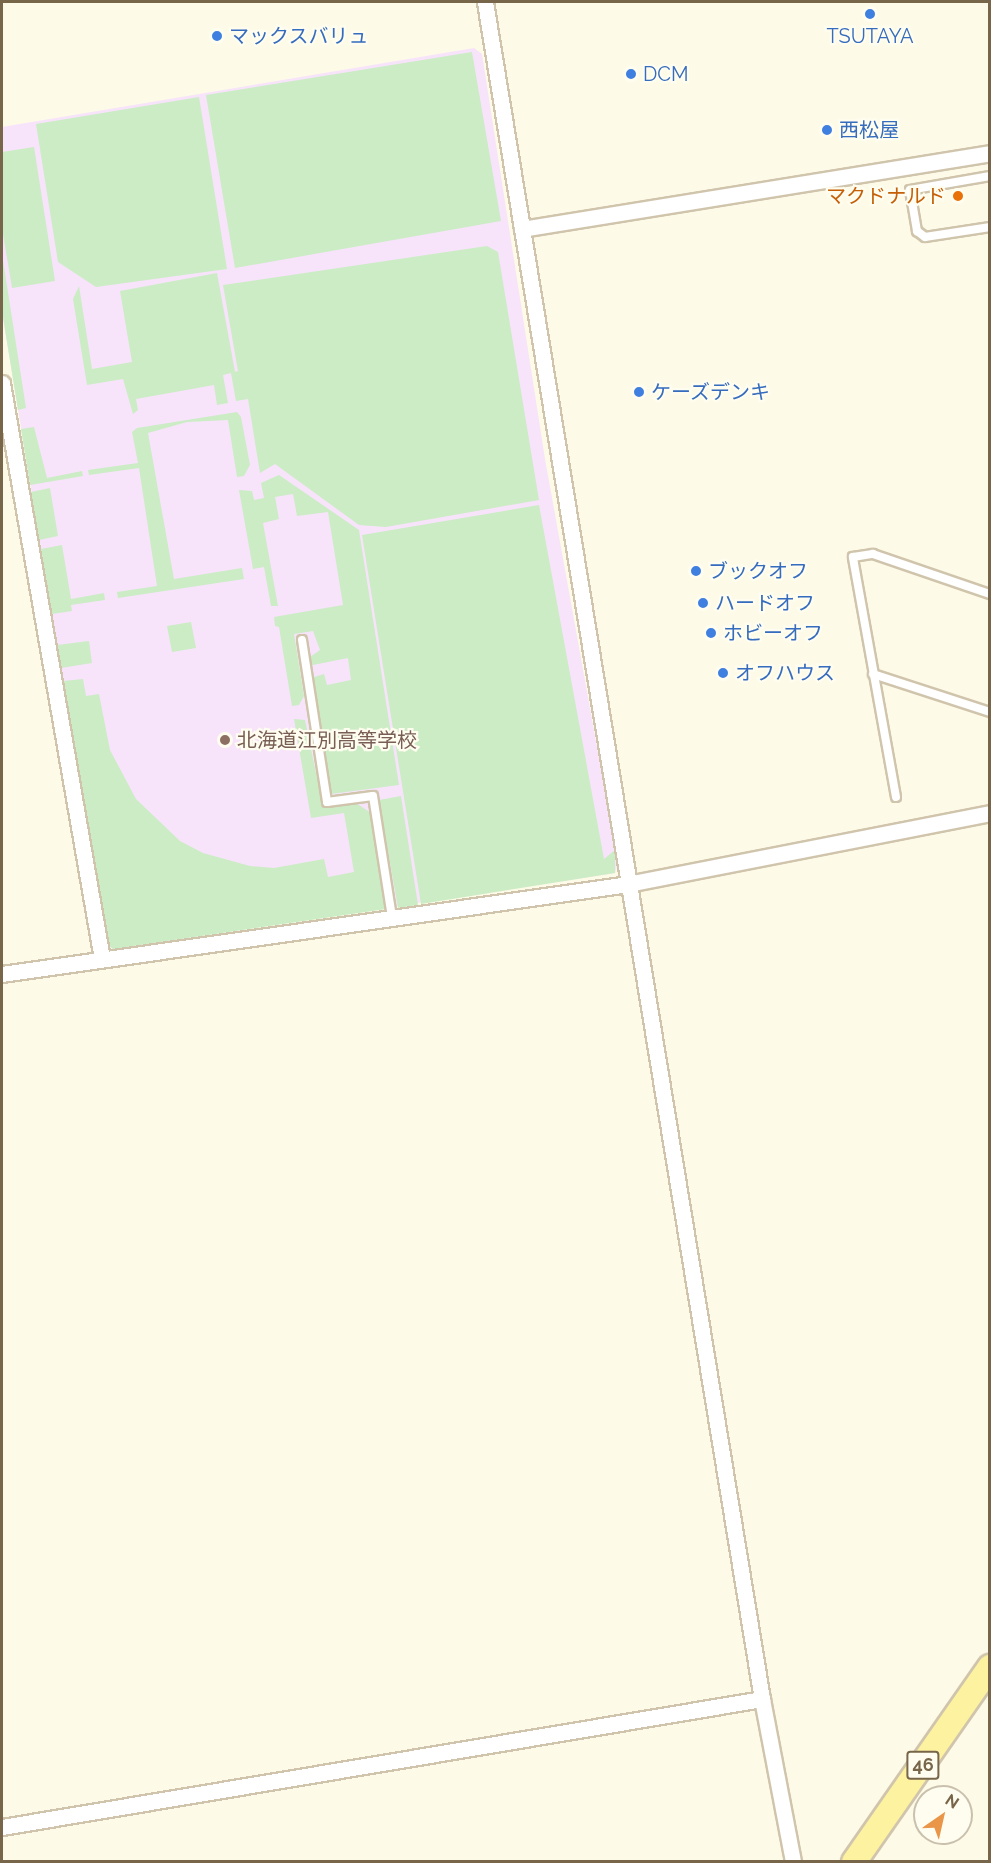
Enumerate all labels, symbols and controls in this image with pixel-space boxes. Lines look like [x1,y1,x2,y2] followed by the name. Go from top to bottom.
[863,7,877,21] marker: TSUTAYA
[229,24,369,48] place label: マックスバリュ
[826,24,914,48] place label: TSUTAYA
[210,29,224,43] marker: マックスバリュ
[643,62,689,86] place label: DCM
[624,67,638,81] marker: DCM
[839,118,899,142] place label: 西松屋
[820,123,834,137] marker: 西松屋
[826,184,946,208] place label: マクドナルド
[951,189,965,203] marker: マクドナルド
[651,380,771,404] place label: ケーズデンキ
[632,385,646,399] marker: ケーズデンキ
[708,559,808,583] place label: ブックオフ
[689,564,703,578] marker: ブックオフ
[715,591,815,615] place label: ハードオフ
[696,596,710,610] marker: ハードオフ
[723,621,823,645] place label: ホビーオフ
[704,626,718,640] marker: ホビーオフ
[735,661,835,685] place label: オフハウス
[716,666,730,680] marker: オフハウス
[237,728,417,752] place label: 北海道江別高等学校
[218,733,232,747] marker: 北海道江別高等学校
[905,1750,941,1780] road number: 46
[913,1785,973,1845] north arrow
[942,1790,963,1813] text: N

